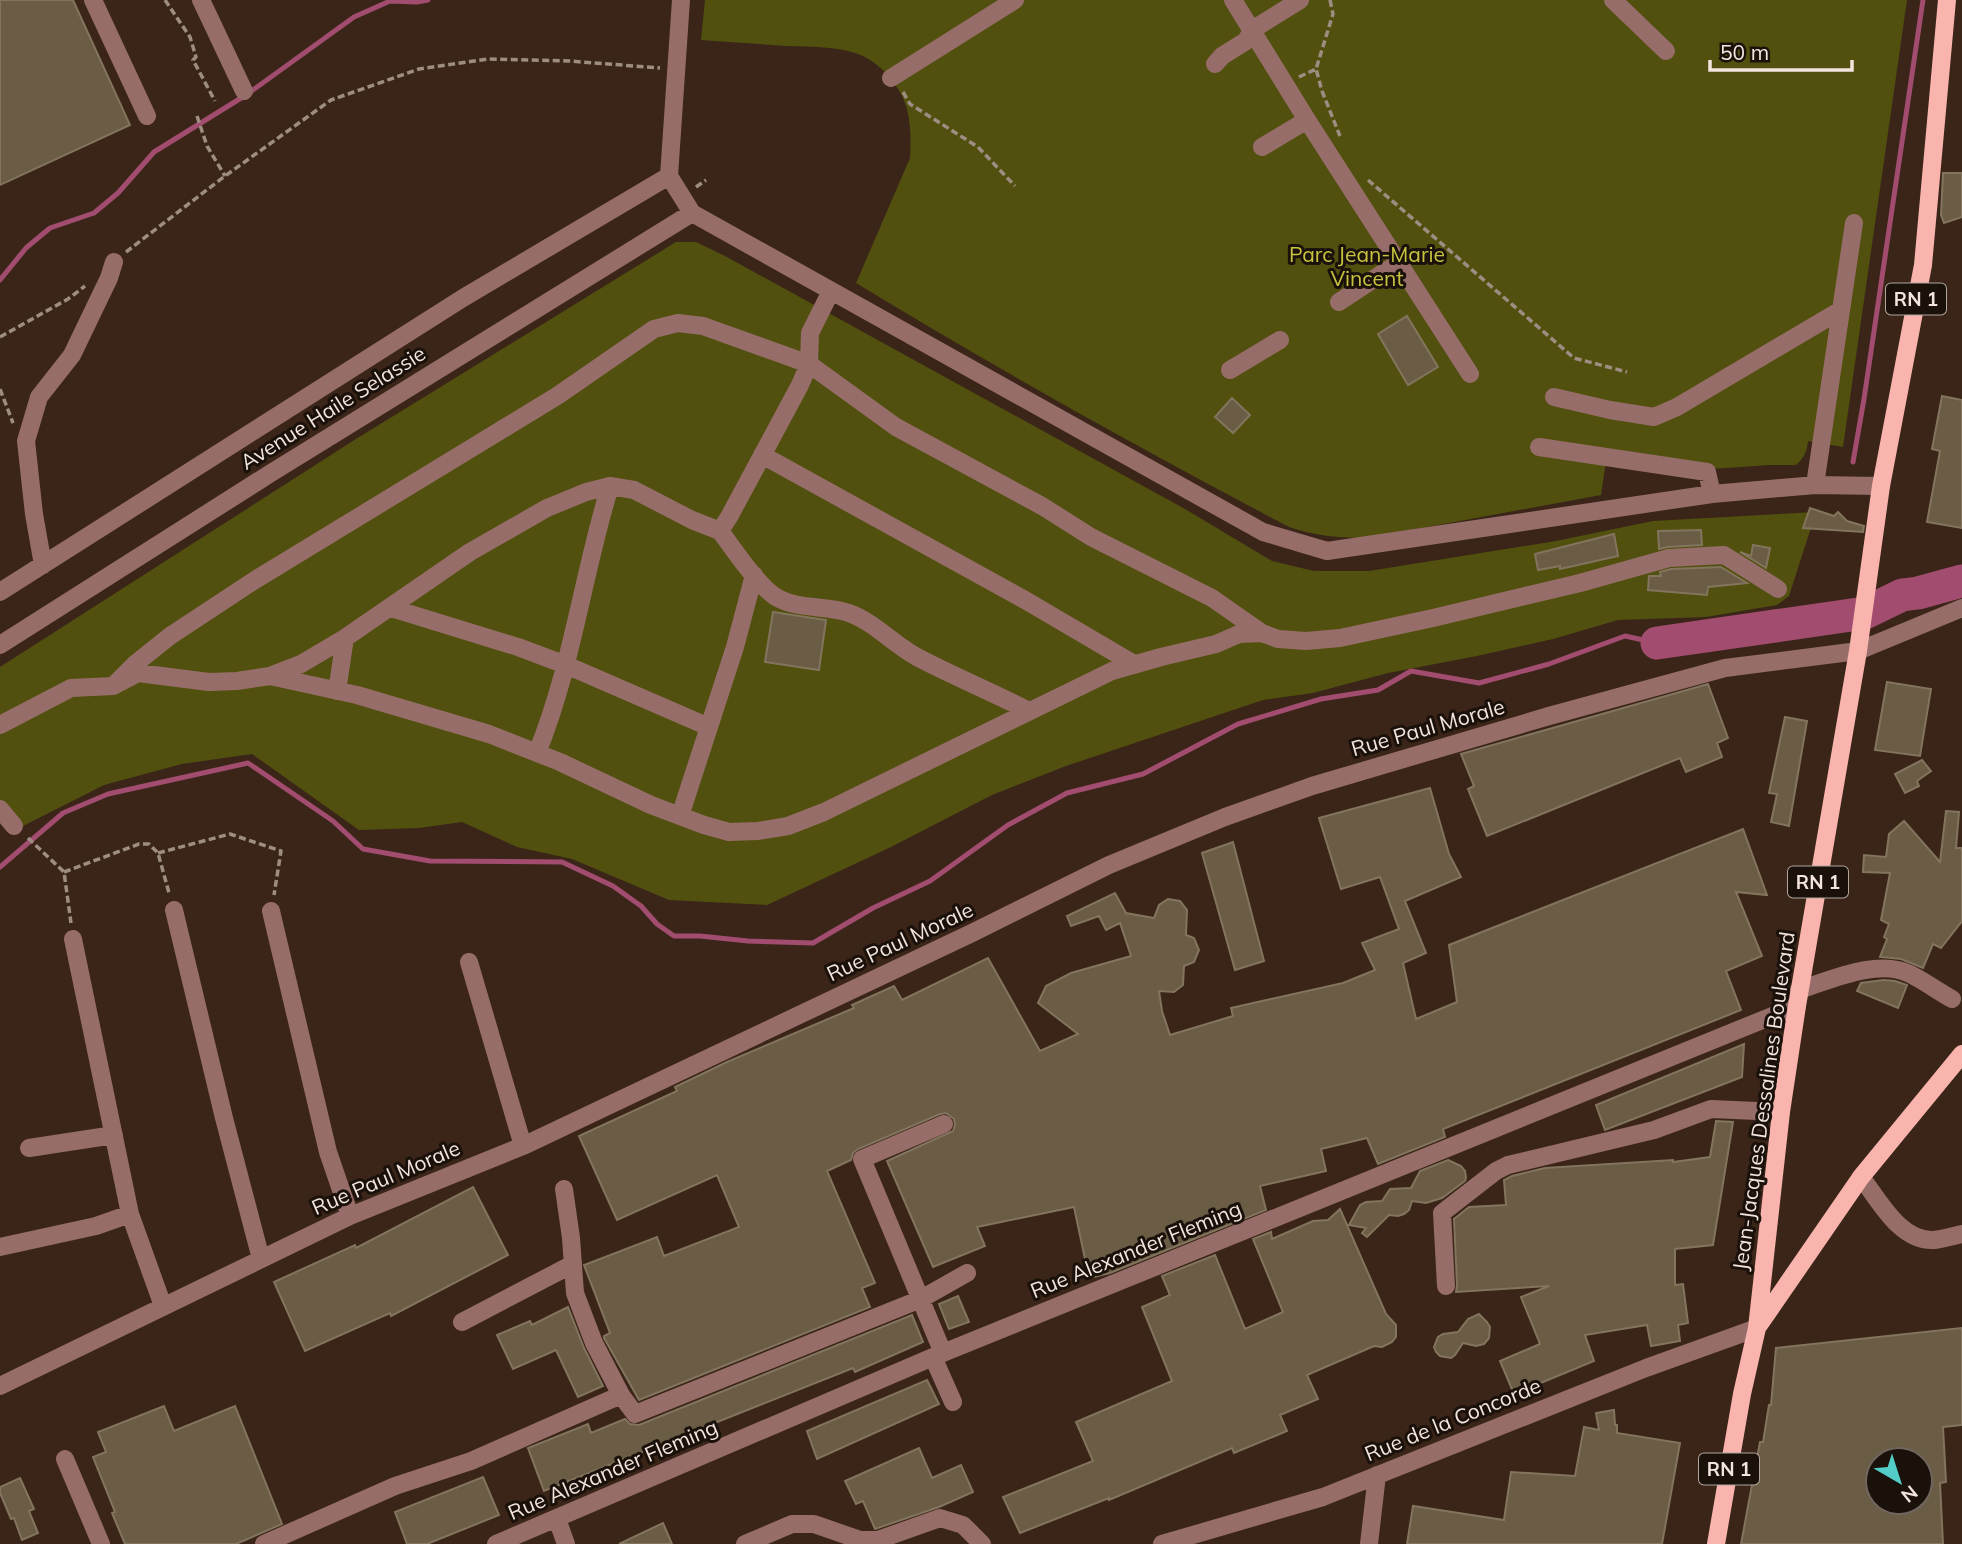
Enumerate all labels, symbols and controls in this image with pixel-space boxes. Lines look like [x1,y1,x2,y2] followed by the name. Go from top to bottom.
[1710,28,1852,72] scale bar
[1720,39,1769,65] text: 50 m
[1289,241,1445,291] park label: Parc Jean-Marie Vincent
[1886,284,1946,314] road number: RN 1
[235,340,430,475] street label: Avenue Haile Selassie
[1348,693,1507,761] street label: Rue Paul Morale
[1788,866,1848,898] road number: RN 1
[822,896,977,986] street label: Rue Paul Morale
[1726,930,1800,1272] street label: Jean-Jacques Dessalines Boulevard
[308,1134,464,1220] street label: Rue Paul Morale
[1026,1195,1245,1303] street label: Rue Alexander Fleming
[1361,1372,1545,1466] street label: Rue de la Concorde
[504,1413,721,1525] street label: Rue Alexander Fleming
[1864,1446,1934,1516] north arrow
[1699,1454,1759,1484] road number: RN 1
[1897,1480,1923,1508] text: N

